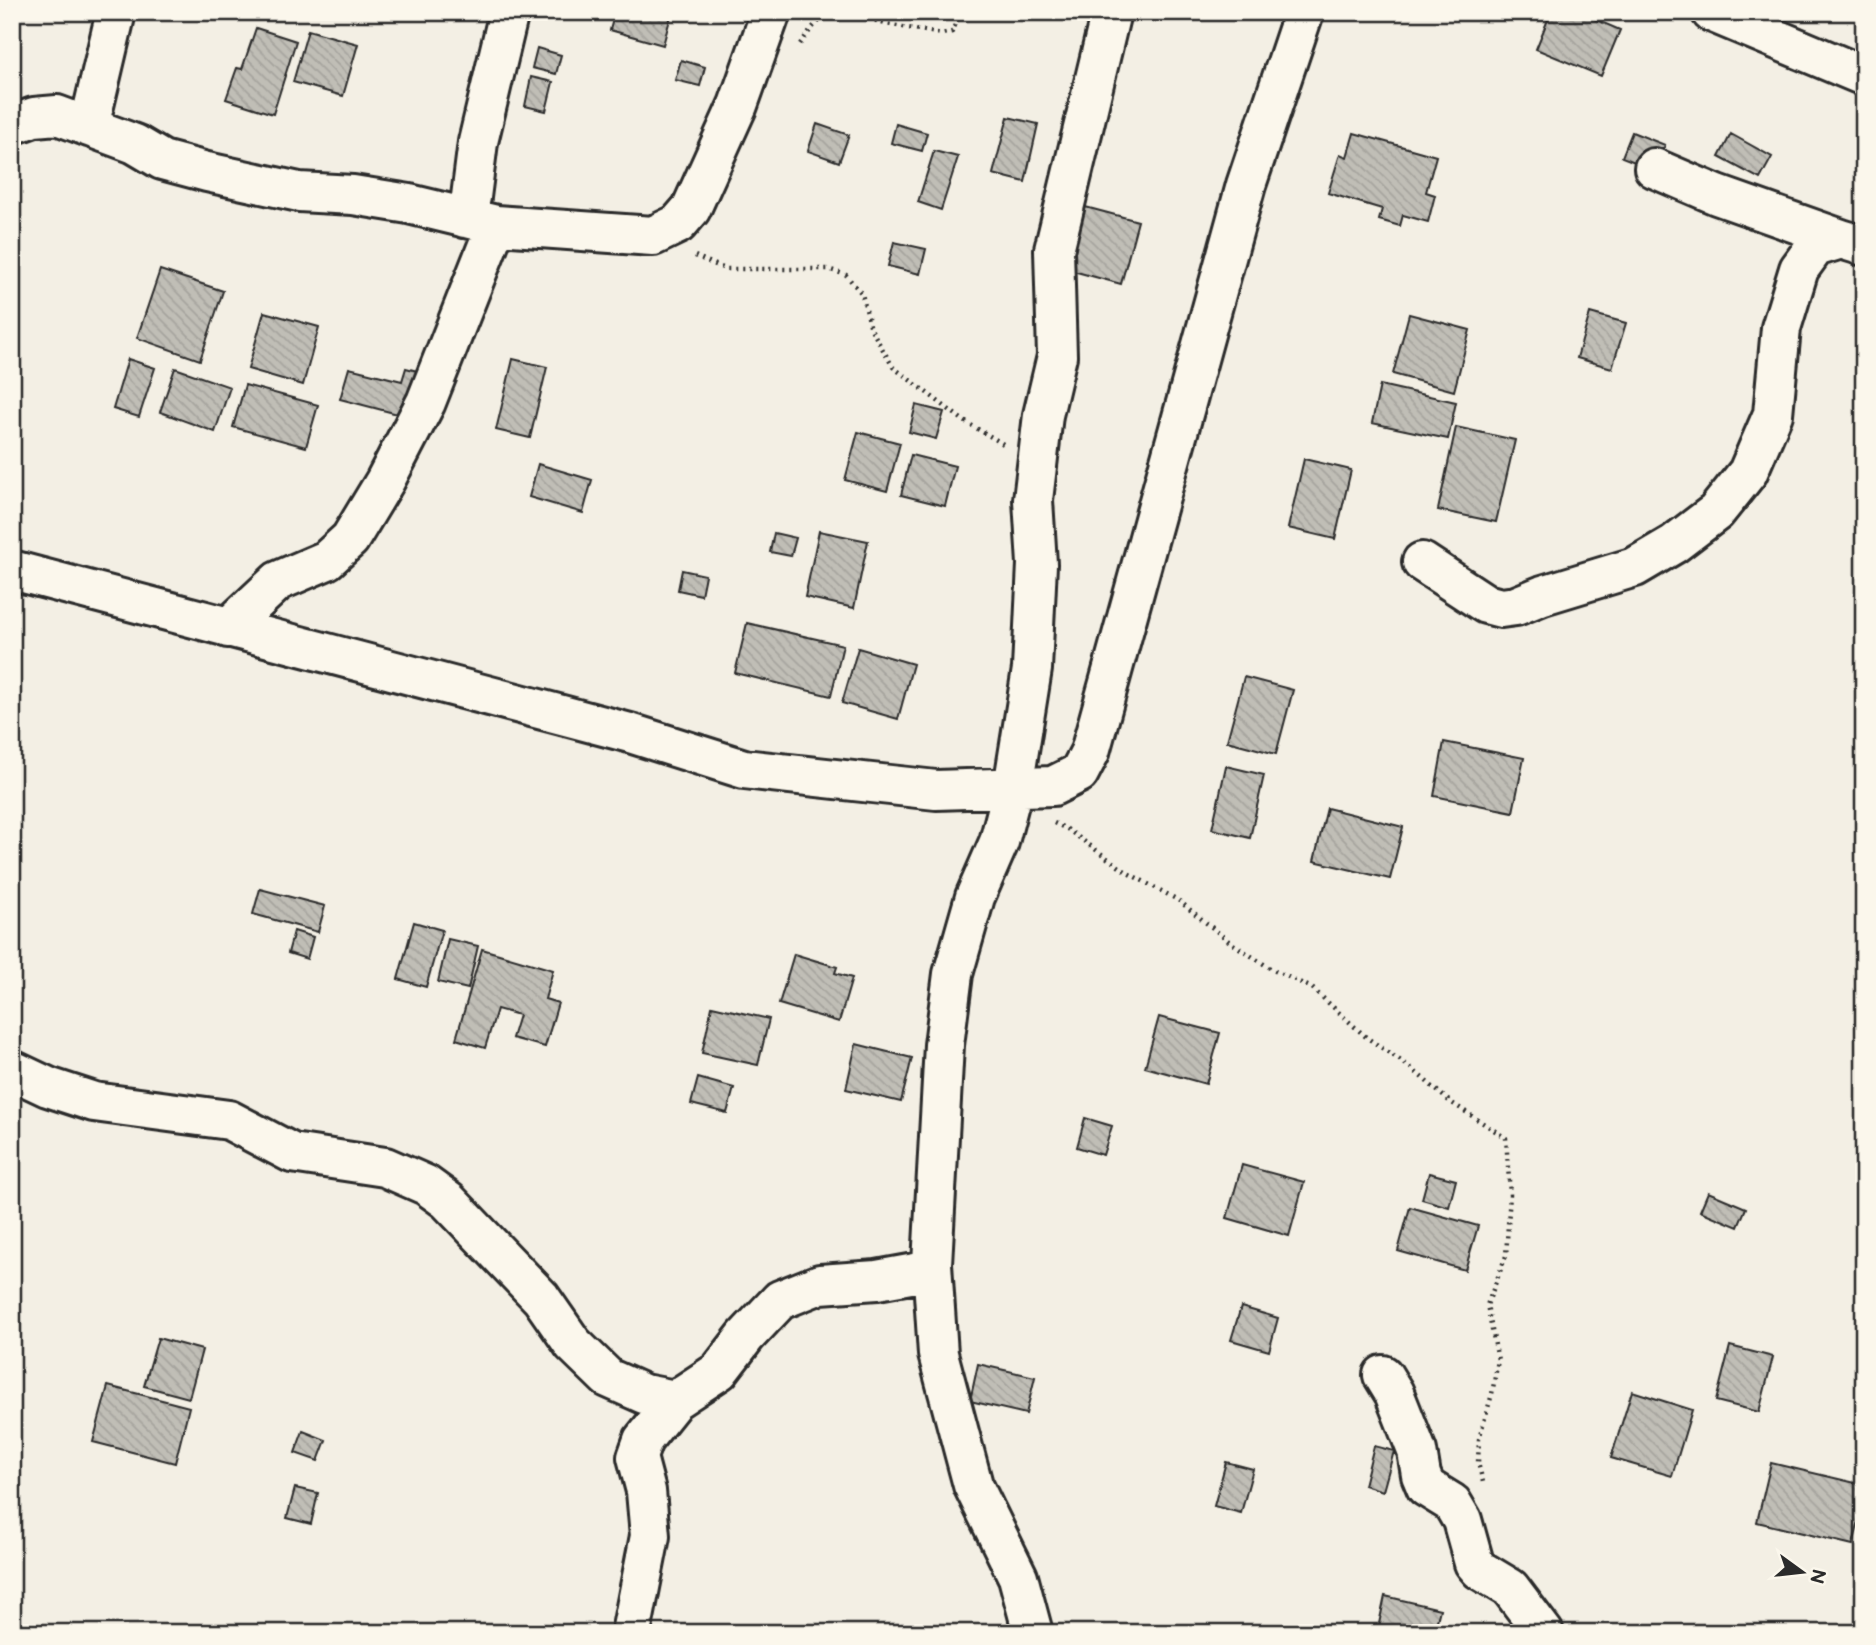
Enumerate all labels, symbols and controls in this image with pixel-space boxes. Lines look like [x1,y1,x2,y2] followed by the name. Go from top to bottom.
[1768,1536,1838,1606] north arrow
[1804,1566,1830,1586] text: N

